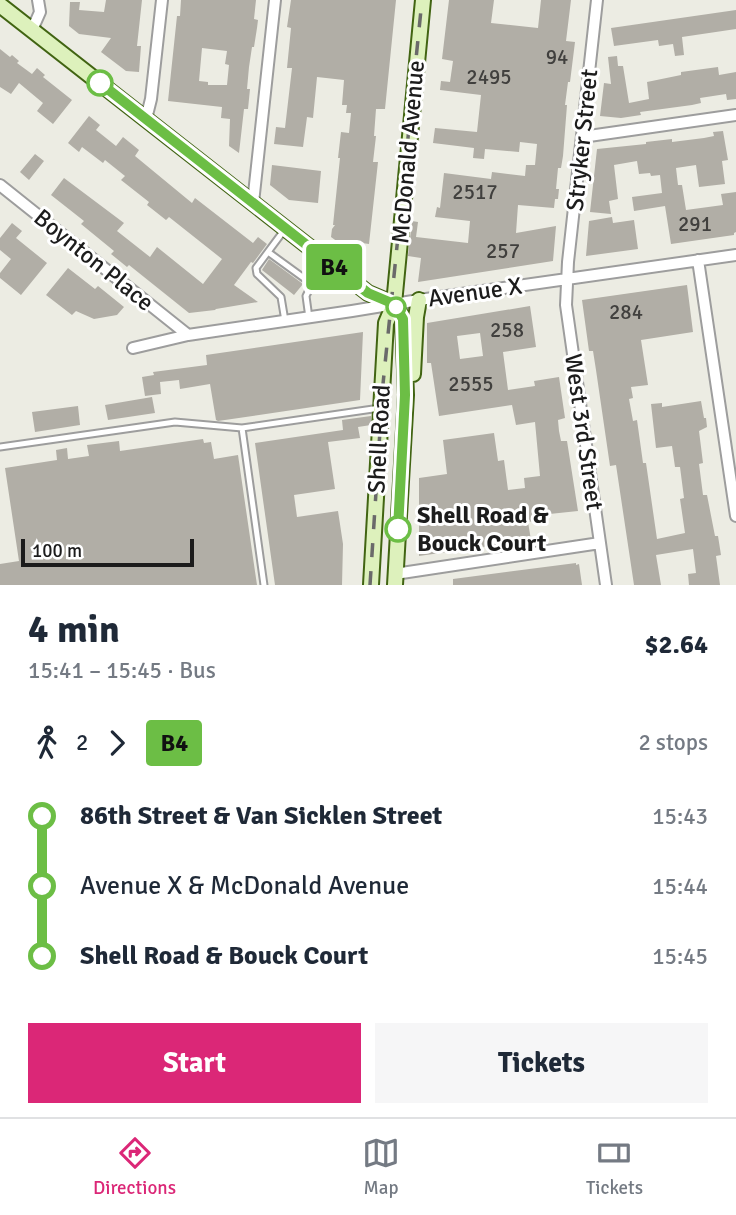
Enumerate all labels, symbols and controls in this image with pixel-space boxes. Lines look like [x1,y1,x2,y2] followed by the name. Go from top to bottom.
[546,44,568,70] house number: 94
[385,59,431,245] street label: McDonald Avenue
[466,64,512,90] house number: 2495
[560,68,604,212] street label: Stryker Street
[87,70,113,96] unlabelled marker
[452,179,498,205] house number: 2517
[28,202,160,318] street label: Boynton Place
[678,211,712,237] house number: 291
[486,238,520,264] house number: 257
[302,244,366,290] line badge: B4
[320,252,348,282] text: B4
[426,271,524,313] street label: Avenue X
[386,297,406,317] unlabelled marker
[609,299,643,325] house number: 284
[490,317,524,343] house number: 258
[558,352,610,512] street label: West 3rd Street
[448,371,494,397] house number: 2555
[361,384,397,494] street label: Shell Road
[417,500,549,558] place label: Shell Road & Bouck Court
[385,516,411,542] marker: Shell Road & Bouck Court
[21,536,194,568] scale bar
[32,539,82,563] text: 100 m
[28,606,120,653] text: 4 min
[644,629,708,661] text: $2.64
[28,656,216,685] text: 15:41 – 15:45 · Bus
[28,724,66,762] icon: walk
[98,724,136,762] icon: forward
[76,728,88,757] text: 2
[160,728,188,758] text: B4
[638,728,708,757] text: 2 stops
[80,800,442,832] text: 86th Street & Van Sicklen Street
[652,802,708,831] text: 15:43
[80,870,409,902] text: Avenue X & McDonald Avenue
[652,872,708,901] text: 15:44
[80,940,368,972] text: Shell Road & Bouck Court
[652,942,708,971] text: 15:45
[28,1023,361,1103] button: Start
[375,1023,708,1103] button: Tickets
[93,1134,176,1200] tab: Directions
[362,1134,400,1200] tab: Map
[586,1134,643,1200] tab: Tickets

